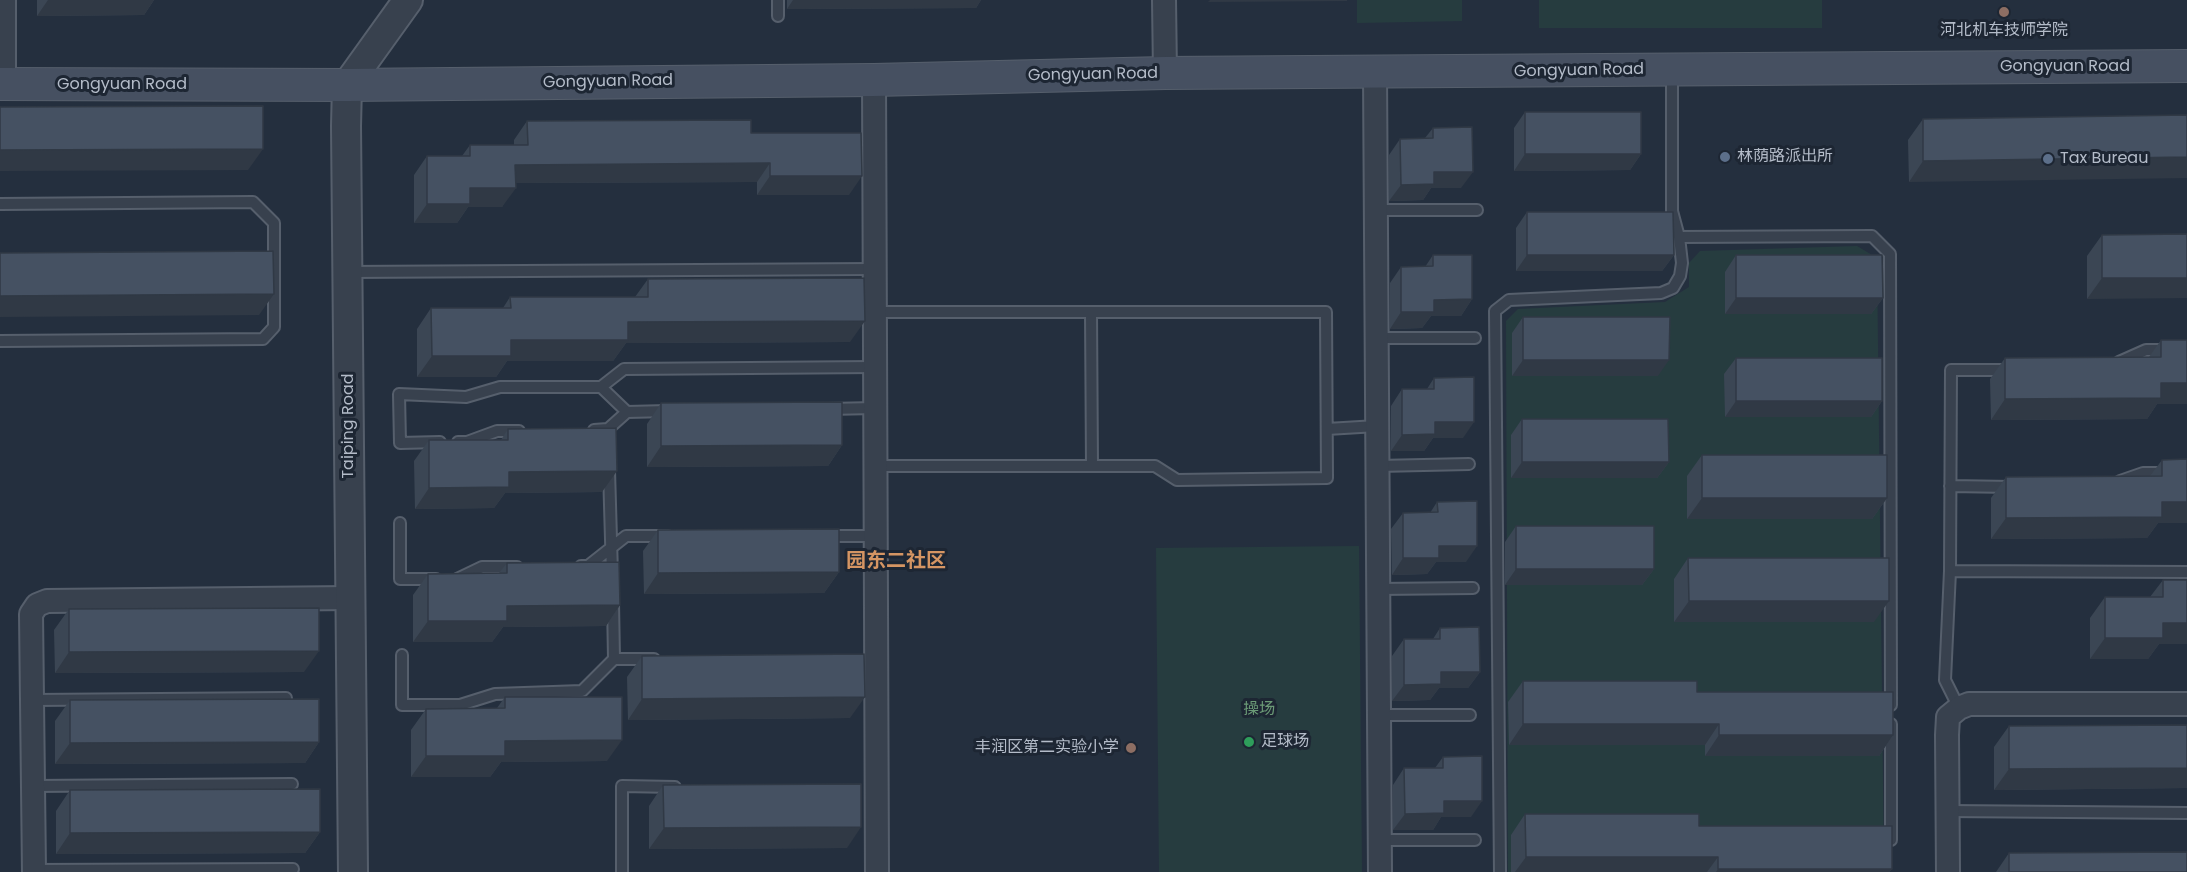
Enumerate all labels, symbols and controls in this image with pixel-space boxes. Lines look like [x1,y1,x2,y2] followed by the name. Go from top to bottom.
[1997,5,2011,19] marker: 河北机车技师学院
[1940,21,2068,41] place label: 河北机车技师学院
[2000,57,2130,77] street label: Gongyuan Road
[1514,60,1644,82] street label: Gongyuan Road
[1028,64,1158,86] street label: Gongyuan Road
[543,71,673,93] street label: Gongyuan Road
[57,75,187,95] street label: Gongyuan Road
[1737,147,1833,167] place label: 林荫路派出所
[2060,149,2148,169] place label: Tax Bureau
[1718,150,1732,164] marker: 林荫路派出所
[2041,152,2055,166] marker: Tax Bureau
[339,373,359,479] street label: Taiping Road
[846,550,946,574] district label: 园东二社区
[1243,700,1275,720] park label: 操场
[1261,732,1309,752] place label: 足球场
[1242,735,1256,749] marker: 足球场
[975,738,1119,758] place label: 丰润区第二实验小学
[1124,741,1138,755] marker: 丰润区第二实验小学

